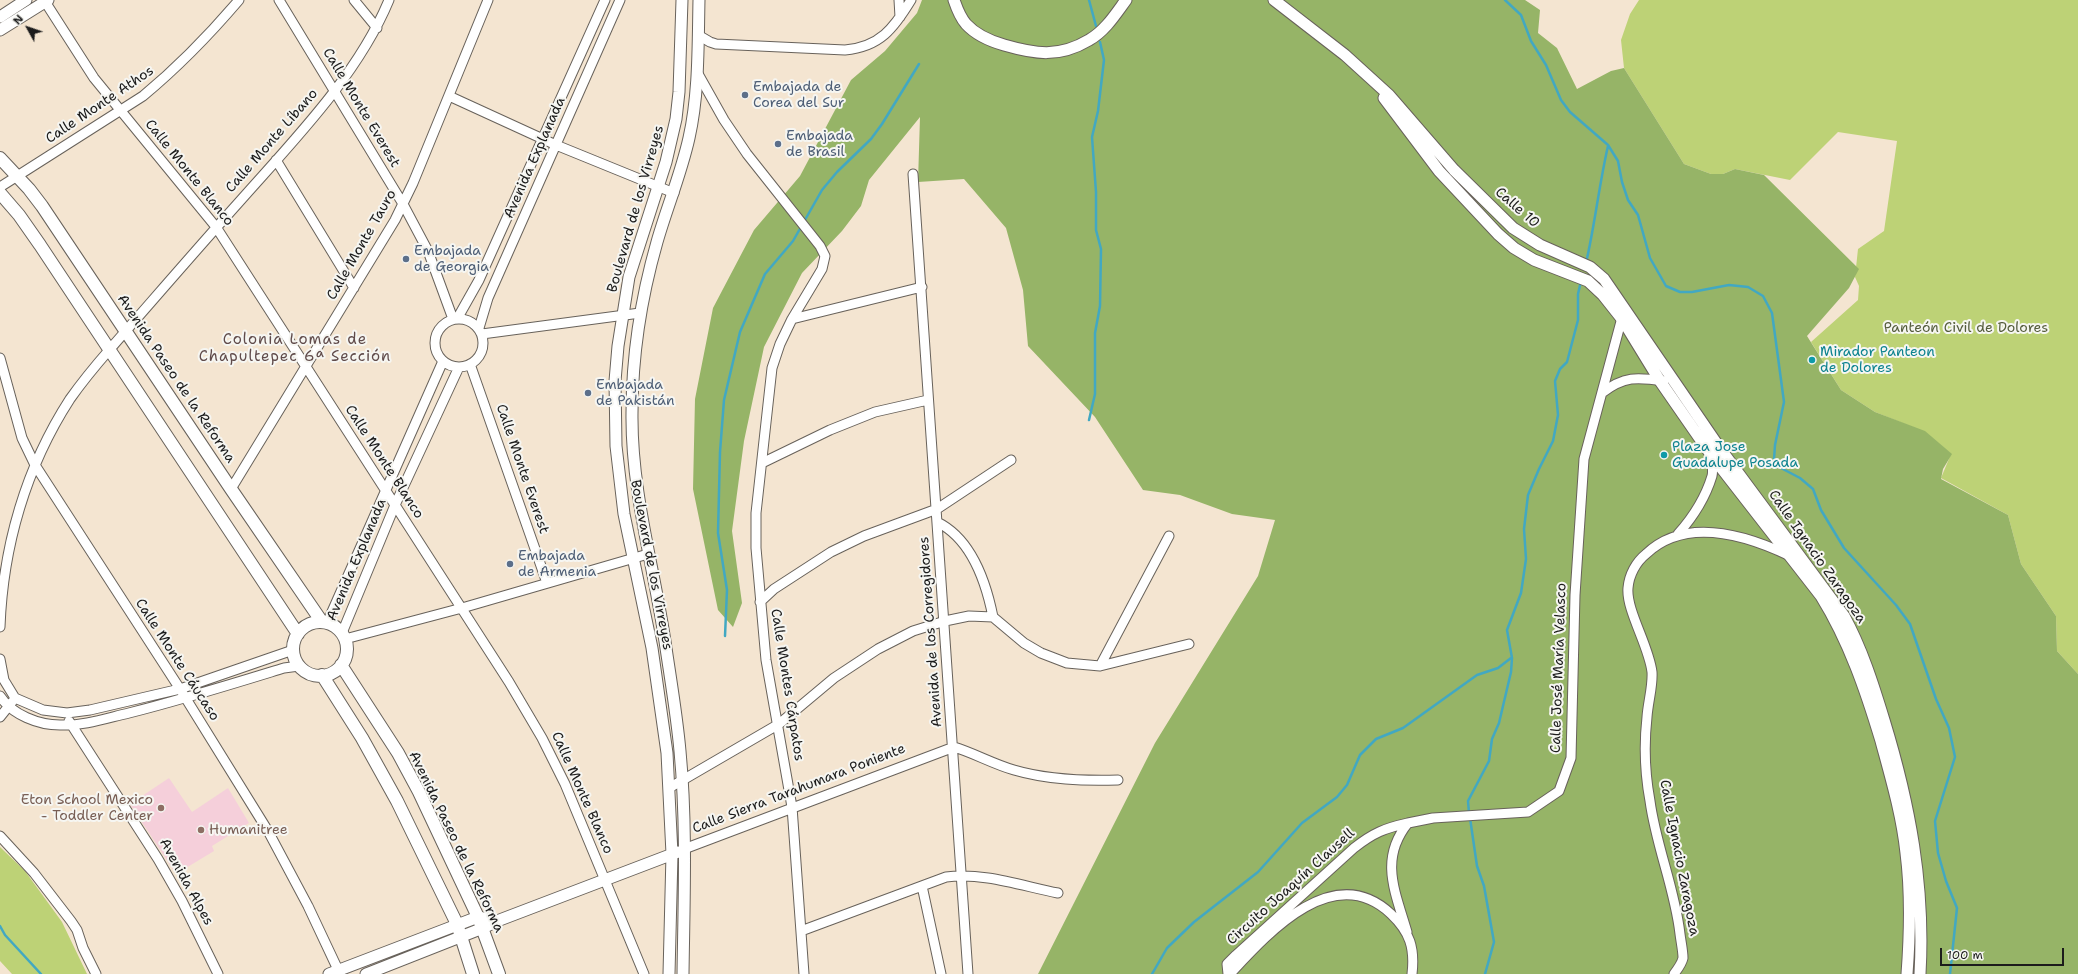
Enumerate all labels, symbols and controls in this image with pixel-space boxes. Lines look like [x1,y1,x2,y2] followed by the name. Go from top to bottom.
[8,8,48,48] north arrow
[10,12,27,28] text: N
[319,45,403,171] street label: Calle Monte Everest
[43,63,157,147] street label: Calle Monte Athos
[753,79,844,112] place label: Embajada de Corea del Sur
[222,86,322,196] street label: Calle Monte Líbano
[740,90,750,100] marker: Embajada de Corea del Sur
[501,95,569,221] street label: Avenida Explanada
[141,116,237,230] street label: Calle Monte Blanco
[604,123,668,295] street label: Boulevard de los Virreyes
[786,128,853,160] place label: Embajada de Brasil
[773,139,783,149] marker: Embajada de Brasil
[1491,184,1543,232] street label: Calle 10
[324,187,400,303] street label: Calle Monte Tauro
[414,243,489,276] place label: Embajada de Georgia
[401,254,411,264] marker: Embajada de Georgia
[113,292,239,466] street label: Avenida Paseo de la Reforma
[1884,320,2048,336] park label: Panteón Civil de Dolores
[210,331,380,366] district label: Colonia Lomas de Chapultepec 6ª Sección
[1820,344,1935,376] place label: Mirador Panteon de Dolores
[1807,355,1817,365] marker: Mirador Panteon de Dolores
[596,377,675,410] place label: Embajada de Pakistán
[583,388,593,398] marker: Embajada de Pakistán
[341,402,427,522] street label: Calle Monte Blanco
[492,402,552,536] street label: Calle Monte Everest
[1672,439,1798,472] place label: Plaza Jose Guadalupe Posada
[1659,450,1669,460] marker: Plaza Jose Guadalupe Posada
[626,478,676,652] street label: Boulevard de los Virreyes
[1765,487,1869,627] street label: Calle Ignacio Zaragoza
[324,496,390,624] street label: Avenida Explanada
[916,536,946,728] street label: Avenida de los Corregidores
[518,548,596,580] place label: Embajada de Armenia
[505,559,515,569] marker: Embajada de Armenia
[1548,583,1570,753] street label: Calle José María Velasco
[131,596,223,724] street label: Calle Monte Cáucaso
[767,608,807,762] street label: Calle Montes Cárpatos
[548,729,616,857] street label: Calle Monte Blanco
[690,741,908,837] street label: Calle Sierra Tarahumara Poniente
[405,749,507,935] street label: Avenida Paseo de la Reforma
[1656,778,1702,938] street label: Calle Ignacio Zaragoza
[21,792,153,824] place label: Eton School Mexico - Toddler Center
[156,803,166,813] marker: Eton School Mexico - Toddler Center
[209,822,288,838] place label: Humanitree
[196,825,206,835] marker: Humanitree
[1224,825,1358,949] street label: Circuito Joaquín Clausell
[155,836,217,928] street label: Avenida Alpes
[1942,940,2066,966] scale bar
[1947,947,1983,963] text: 100 m

